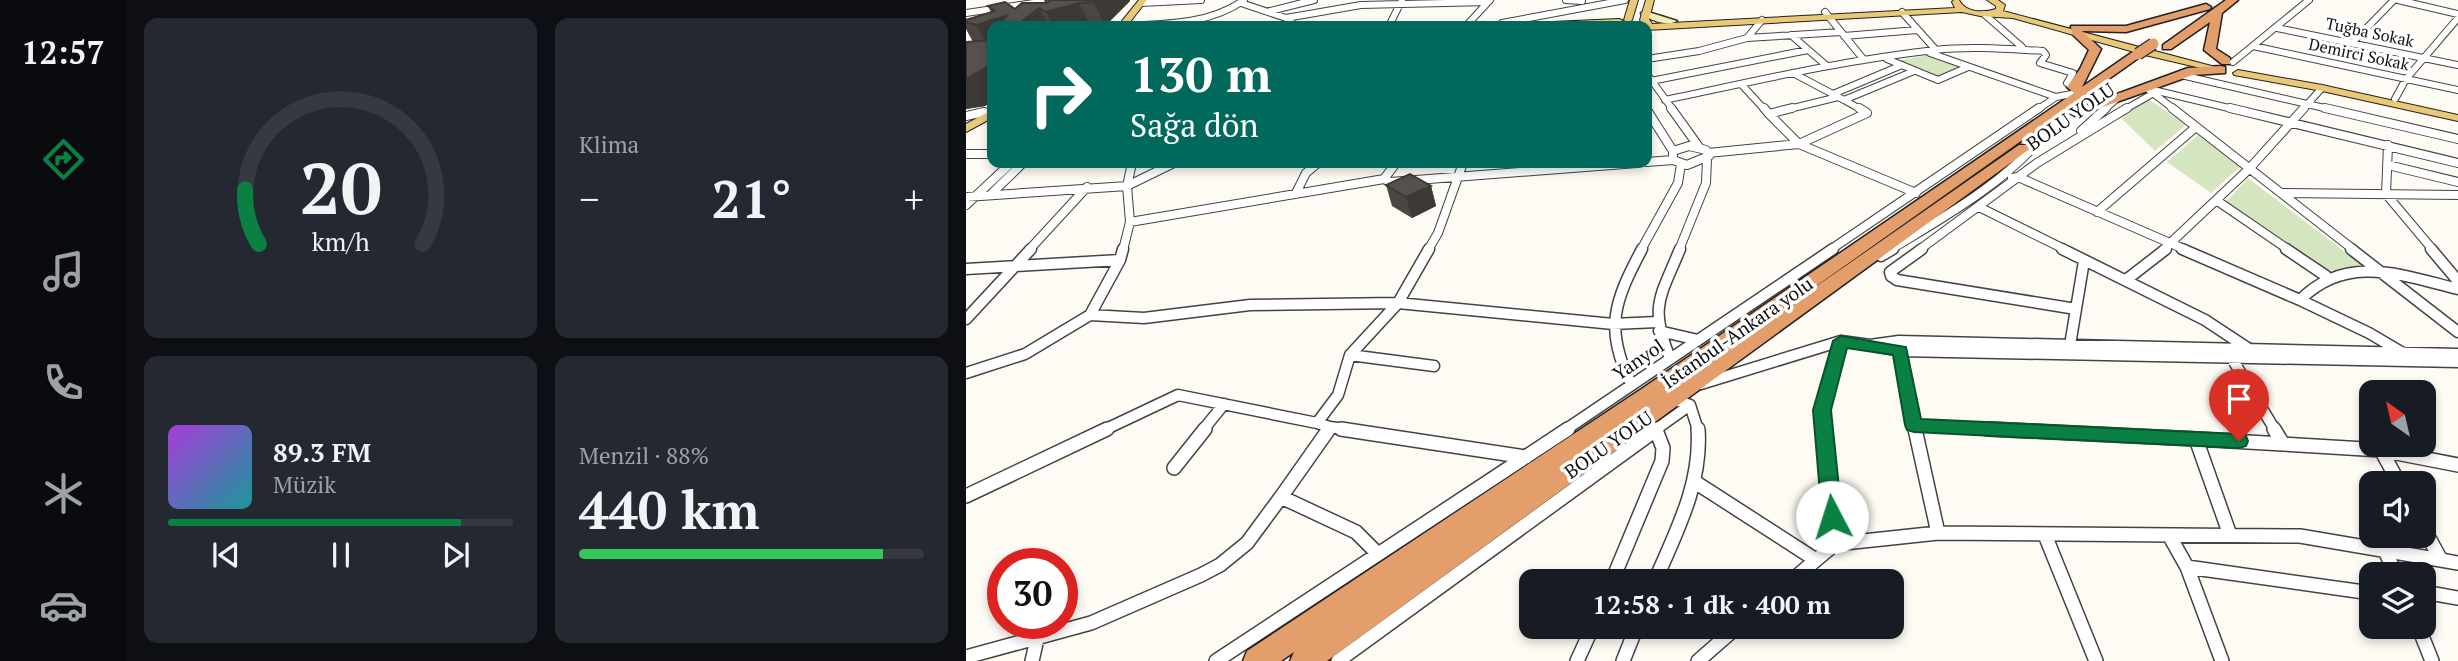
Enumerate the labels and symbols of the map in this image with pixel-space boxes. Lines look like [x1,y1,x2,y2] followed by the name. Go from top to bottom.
[2324,12,2417,52] street label: Tuğba Sokak
[2307,33,2412,76] street label: Demirci Sokak
[2021,76,2119,156] street label: BOLU YOLU
[1657,270,1817,393] street label: İstanbul-Ankara yolu
[1607,333,1669,385] street label: Yanyol
[2209,369,2269,441] pin
[2359,380,2436,457] north arrow
[1559,404,1657,484] street label: BOLU YOLU
[1795,480,1869,554] position arrow
[987,548,1078,639] speed limit sign: 30

